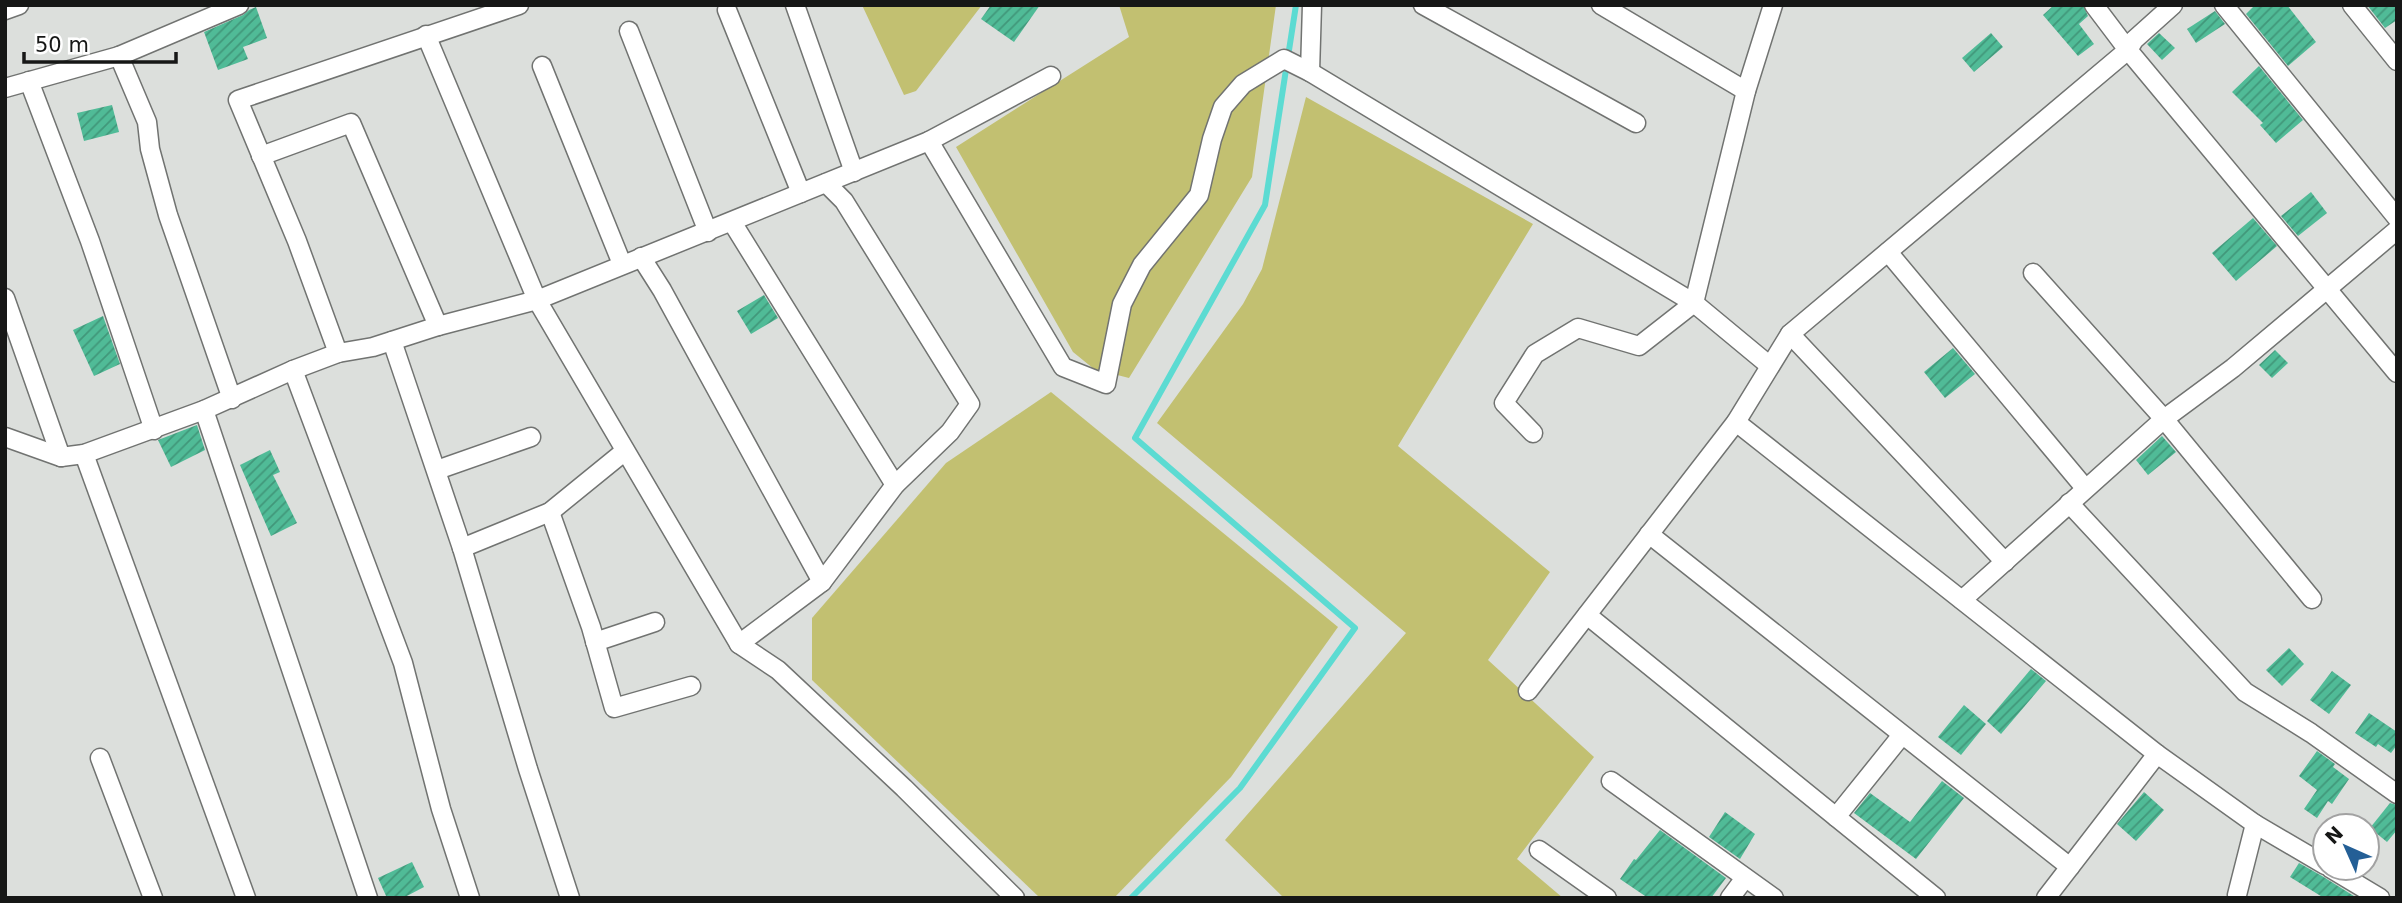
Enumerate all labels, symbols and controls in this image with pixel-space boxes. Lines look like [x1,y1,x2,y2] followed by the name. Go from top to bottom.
[24,21,177,65] scale bar
[35,33,89,57] text: 50 m
[2311,812,2381,882] north arrow
[2321,822,2347,848] text: N

